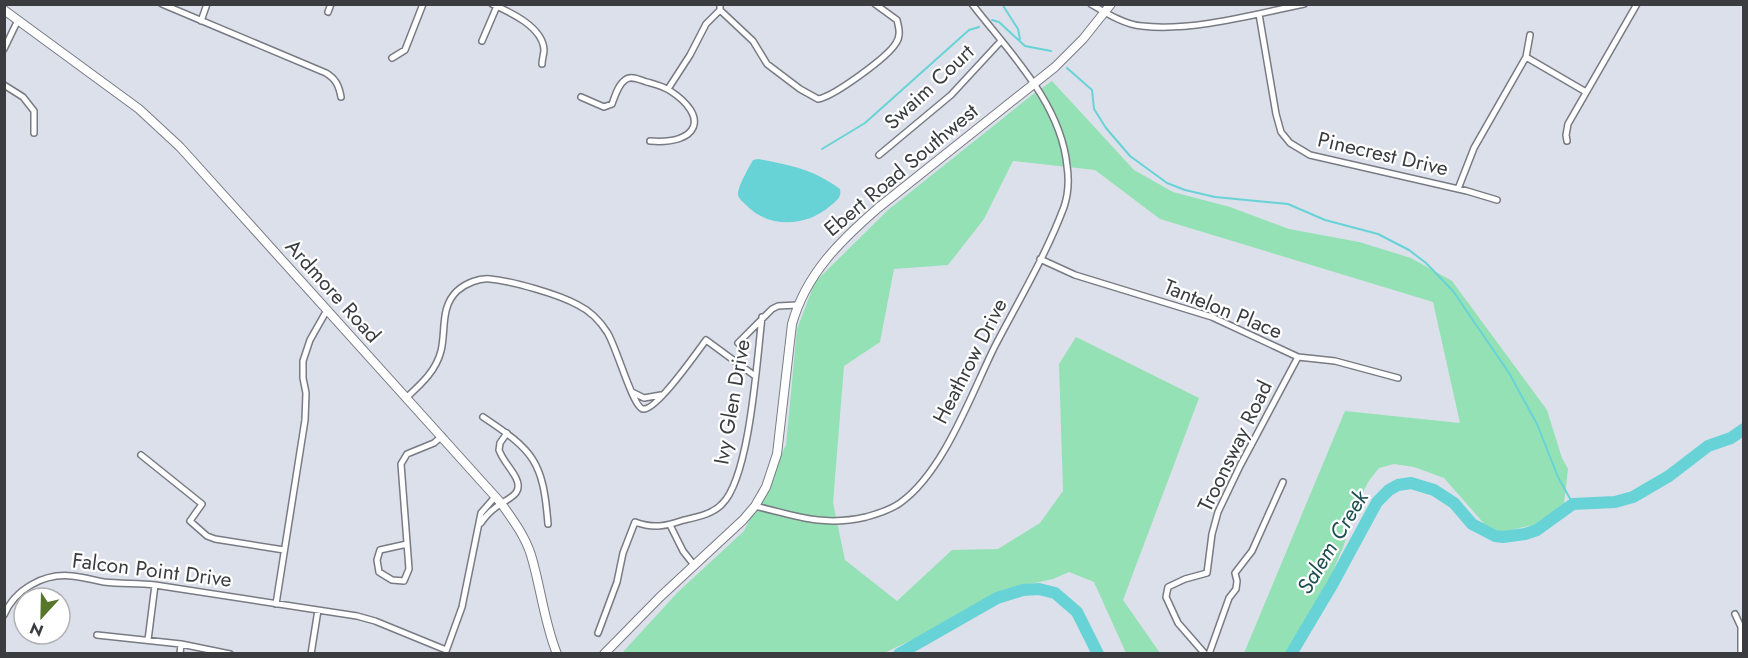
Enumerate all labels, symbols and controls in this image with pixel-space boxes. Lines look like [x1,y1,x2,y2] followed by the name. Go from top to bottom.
[877,37,981,137] street label: Swaim Court
[818,97,984,243] street label: Ebert Road Southwest
[1315,124,1451,184] street label: Pinecrest Drive
[278,233,388,349] street label: Ardmore Road
[1159,272,1287,346] street label: Tantelon Place
[925,293,1015,429] street label: Heathrow Drive
[706,337,758,467] street label: Ivy Glen Drive
[1190,375,1280,517] street label: Troonsway Road
[1288,483,1376,600] water label: Salem Creek
[71,545,234,595] street label: Falcon Point Drive
[12,586,72,646] north arrow
[26,616,47,642] text: N

